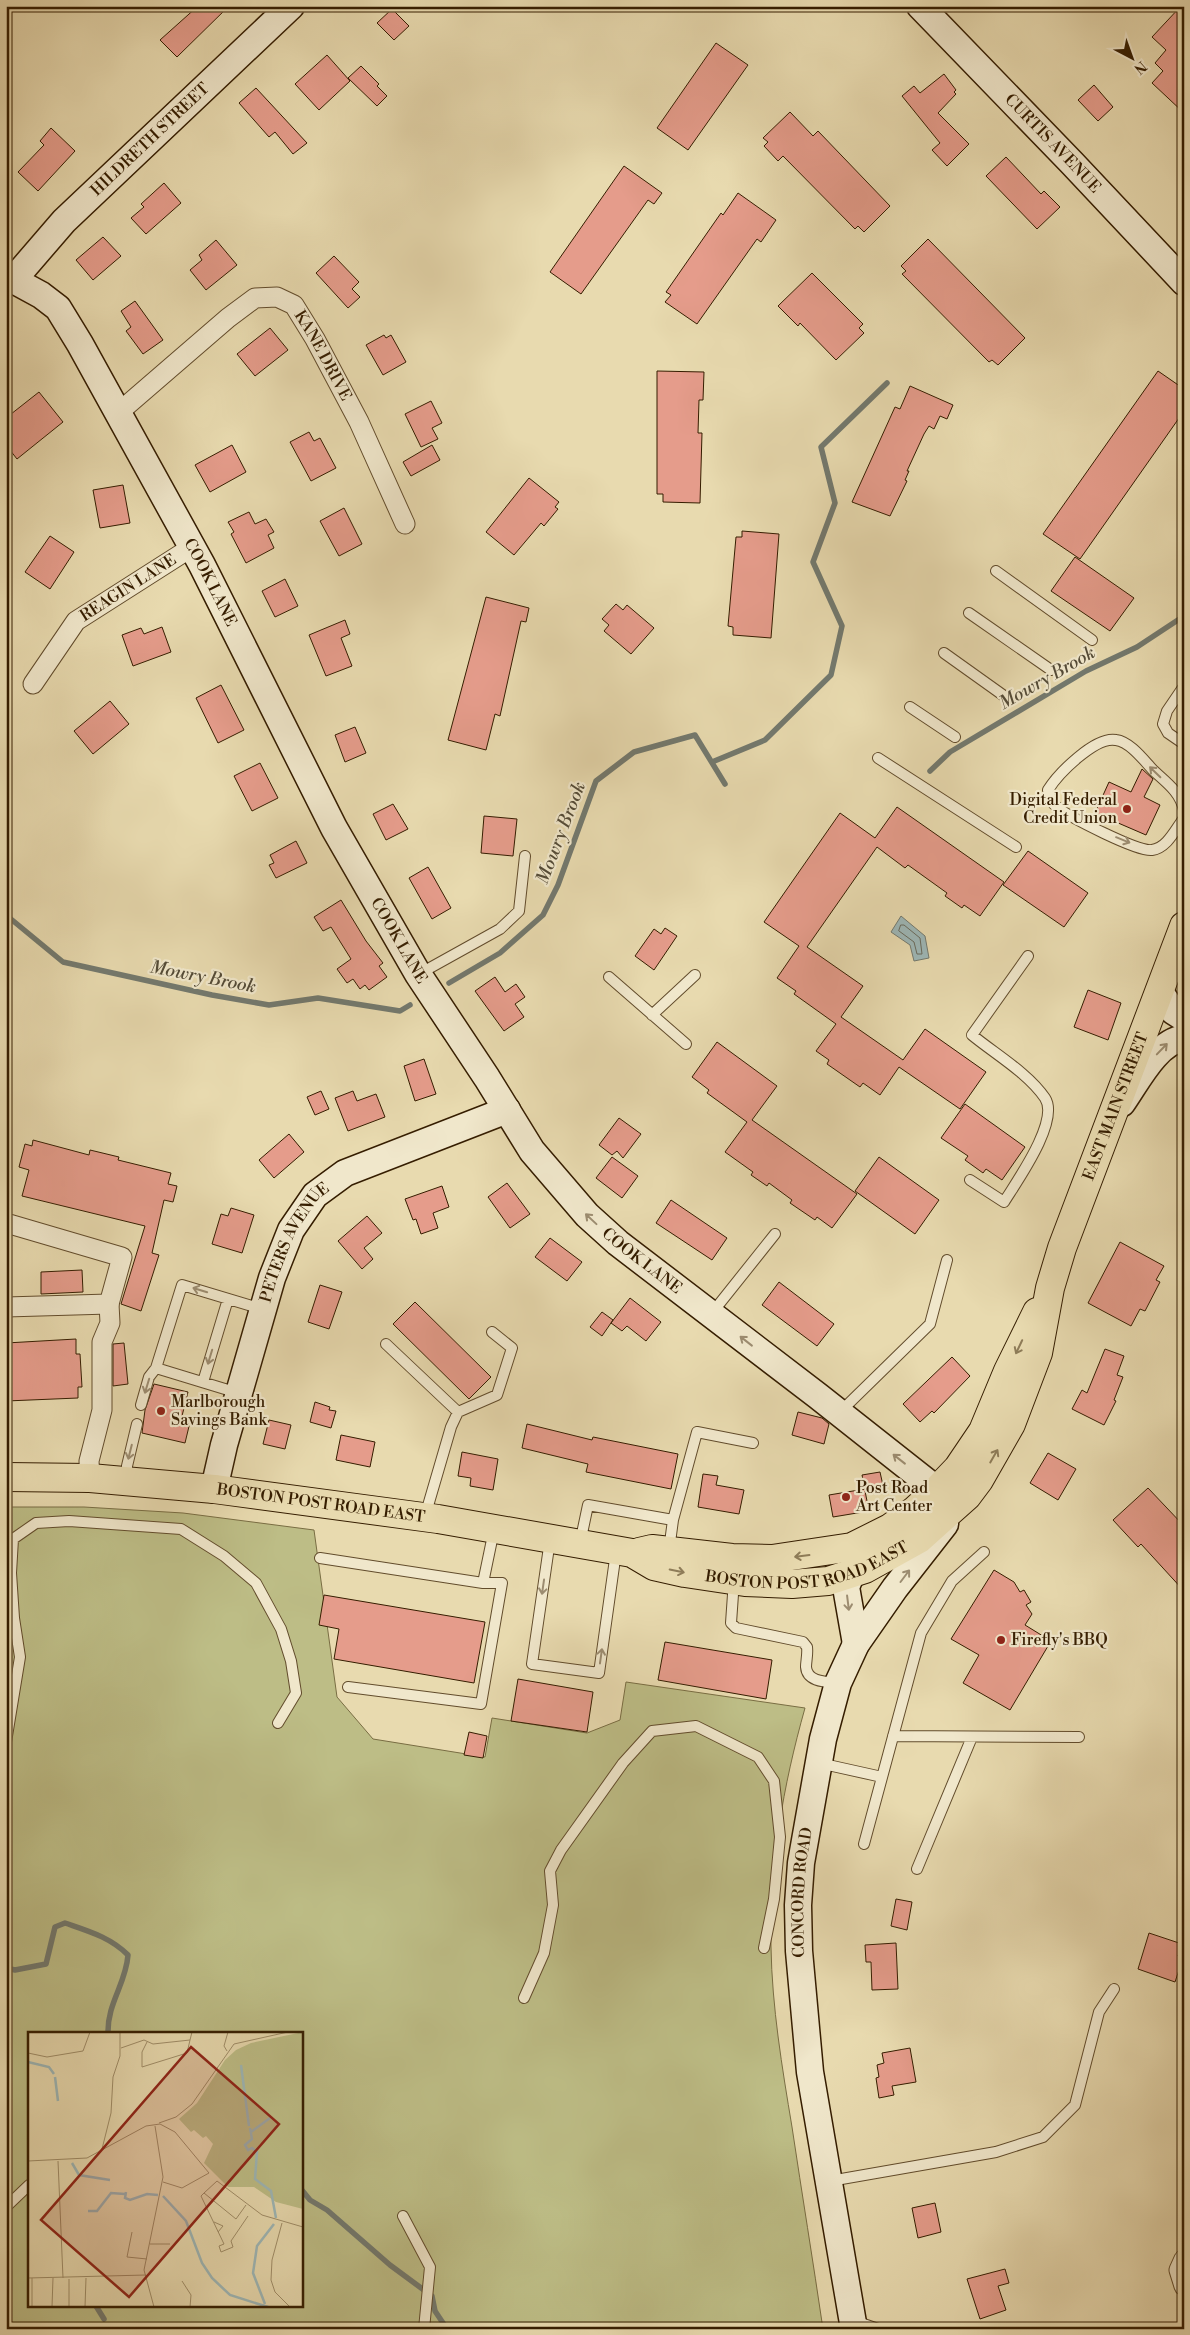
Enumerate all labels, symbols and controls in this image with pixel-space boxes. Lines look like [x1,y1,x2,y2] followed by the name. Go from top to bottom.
[1108,32,1158,82] north arrow
[1130,57,1150,77] text: N
[87,79,213,200] street label: HILDRETH STREET
[1000,90,1105,197] street label: CURTIS AVENUE
[290,307,356,404] street label: KANE DRIVE
[179,535,241,630] street label: COOK LANE
[76,550,180,626] street label: REAGIN LANE
[995,641,1099,715] water label: Mowry Brook
[1149,766,1162,778] one-way arrow
[531,779,591,887] water label: Mowry Brook
[1009,790,1117,828] place label: Digital Federal Credit Union
[1121,803,1133,815] marker: Digital Federal Credit Union
[1115,836,1130,846] one-way arrow
[366,894,432,987] street label: COOK LANE
[148,955,258,999] water label: Mowry Brook
[1079,1030,1153,1183] street label: EAST MAIN STREET
[1156,1043,1168,1055] one-way arrow
[255,1178,333,1305] street label: PETERS AVENUE
[585,1213,598,1225] one-way arrow
[598,1223,686,1298] street label: COOK LANE
[192,1285,208,1295] one-way arrow
[739,1336,753,1346] one-way arrow
[1014,1339,1023,1354] one-way arrow
[205,1349,215,1365] one-way arrow
[141,1377,151,1393] one-way arrow
[171,1392,268,1430] place label: Marlborough Savings Bank
[155,1405,167,1417] marker: Marlborough Savings Bank
[125,1444,134,1460] one-way arrow
[990,1449,1000,1463] one-way arrow
[893,1454,906,1465] one-way arrow
[855,1478,933,1516] place label: Post Road Art Center
[215,1479,426,1527] street label: BOSTON POST ROAD EAST
[840,1491,852,1503] marker: Post Road Art Center
[703,1537,912,1594] street label: BOSTON POST ROAD EAST
[794,1551,810,1561] one-way arrow
[669,1567,685,1576] one-way arrow
[899,1570,910,1583] one-way arrow
[538,1579,548,1595] one-way arrow
[843,1595,853,1611] one-way arrow
[1011,1630,1108,1650] place label: Firefly's BBQ
[995,1634,1007,1646] marker: Firefly's BBQ
[597,1649,607,1665] one-way arrow
[788,1826,817,1959] street label: CONCORD ROAD
[28,2032,302,2308] inset map

